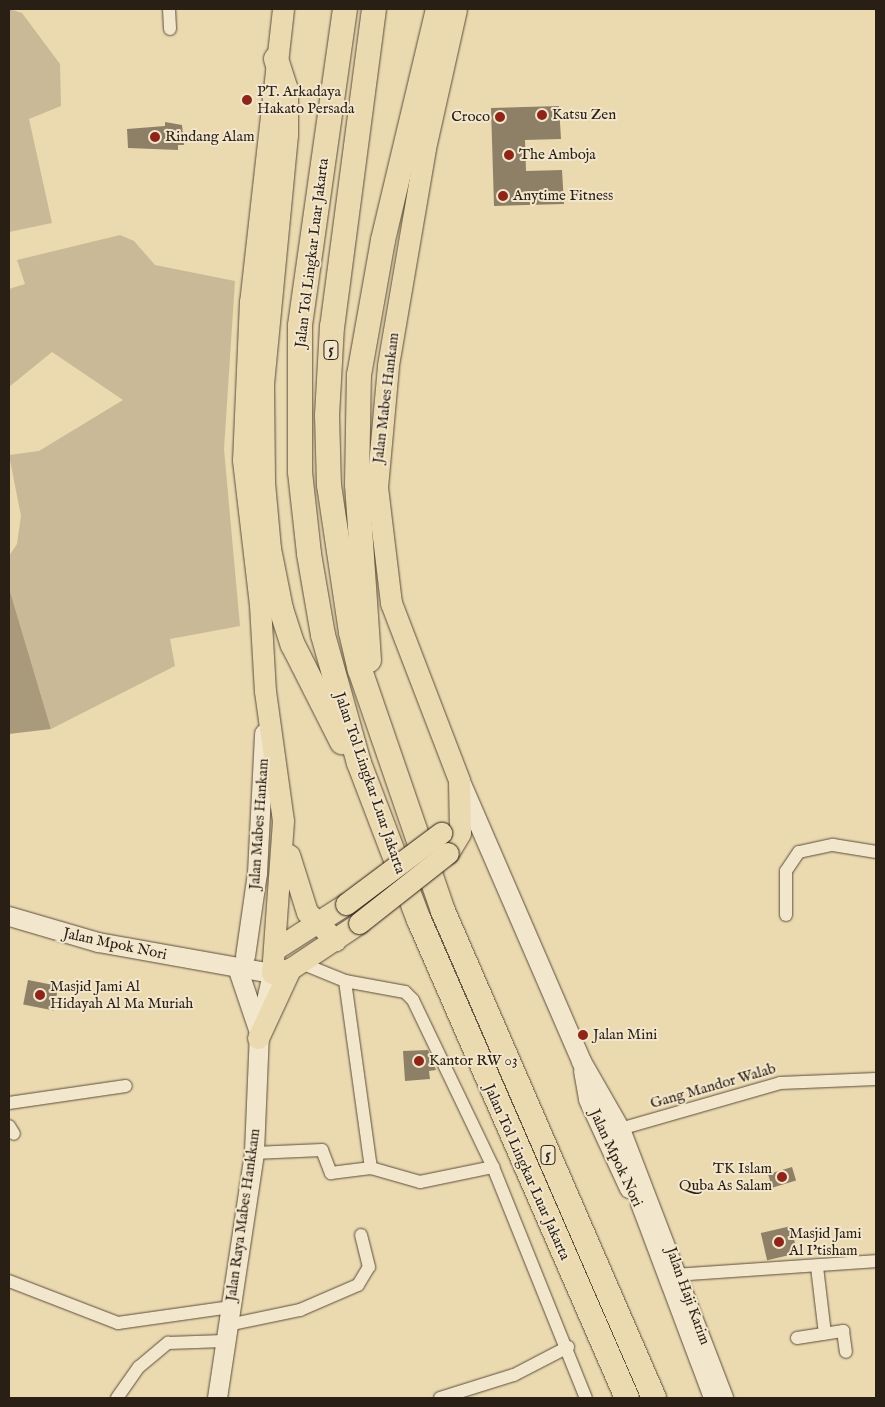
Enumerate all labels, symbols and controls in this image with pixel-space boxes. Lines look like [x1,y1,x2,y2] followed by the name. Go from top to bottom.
[257,82,354,117] place label: PT. Arkadaya Hakato Persada
[241,94,253,106] marker: PT. Arkadaya Hakato Persada
[552,106,616,124] place label: Katsu Zen
[451,108,490,126] place label: Croco
[536,109,548,121] marker: Katsu Zen
[494,111,506,123] marker: Croco
[165,128,255,146] place label: Rindang Alam
[149,131,161,143] marker: Rindang Alam
[519,146,596,164] place label: The Amboja
[503,149,515,161] marker: The Amboja
[291,157,333,349] street label: Jalan Tol Lingkar Luar Jakarta
[513,187,613,205] place label: Anytime Fitness
[497,190,509,202] marker: Anytime Fitness
[369,332,403,464] street label: Jalan Mabes Hankam
[322,338,340,362] road number: 5
[330,690,410,876] street label: Jalan Tol Lingkar Luar Jakarta
[245,758,273,890] street label: Jalan Mabes Hankam
[61,924,169,964] street label: Jalan Mpok Nori
[50,977,193,1012] place label: Masjid Jami Al Hidayah Al Ma Muriah
[34,989,46,1001] marker: Masjid Jami Al Hidayah Al Ma Muriah
[593,1026,657,1044] place label: Jalan Mini
[577,1029,589,1041] marker: Jalan Mini
[429,1052,518,1070] place label: Kantor RW 03
[413,1055,425,1067] marker: Kantor RW 03
[648,1059,778,1113] street label: Gang Mandor Walab
[480,1081,574,1263] street label: Jalan Tol Lingkar Luar Jakarta
[586,1106,646,1210] street label: Jalan Mpok Nori
[222,1127,264,1303] street label: Jalan Raya Mabes Hankkam
[539,1144,557,1166] road number: 5
[679,1159,772,1194] place label: TK Islam Quba As Salam
[776,1171,788,1183] marker: TK Islam Quba As Salam
[789,1224,861,1259] place label: Masjid Jami Al I'tisham
[773,1236,785,1248] marker: Masjid Jami Al I'tisham
[662,1245,714,1347] street label: Jalan Haji Karim

